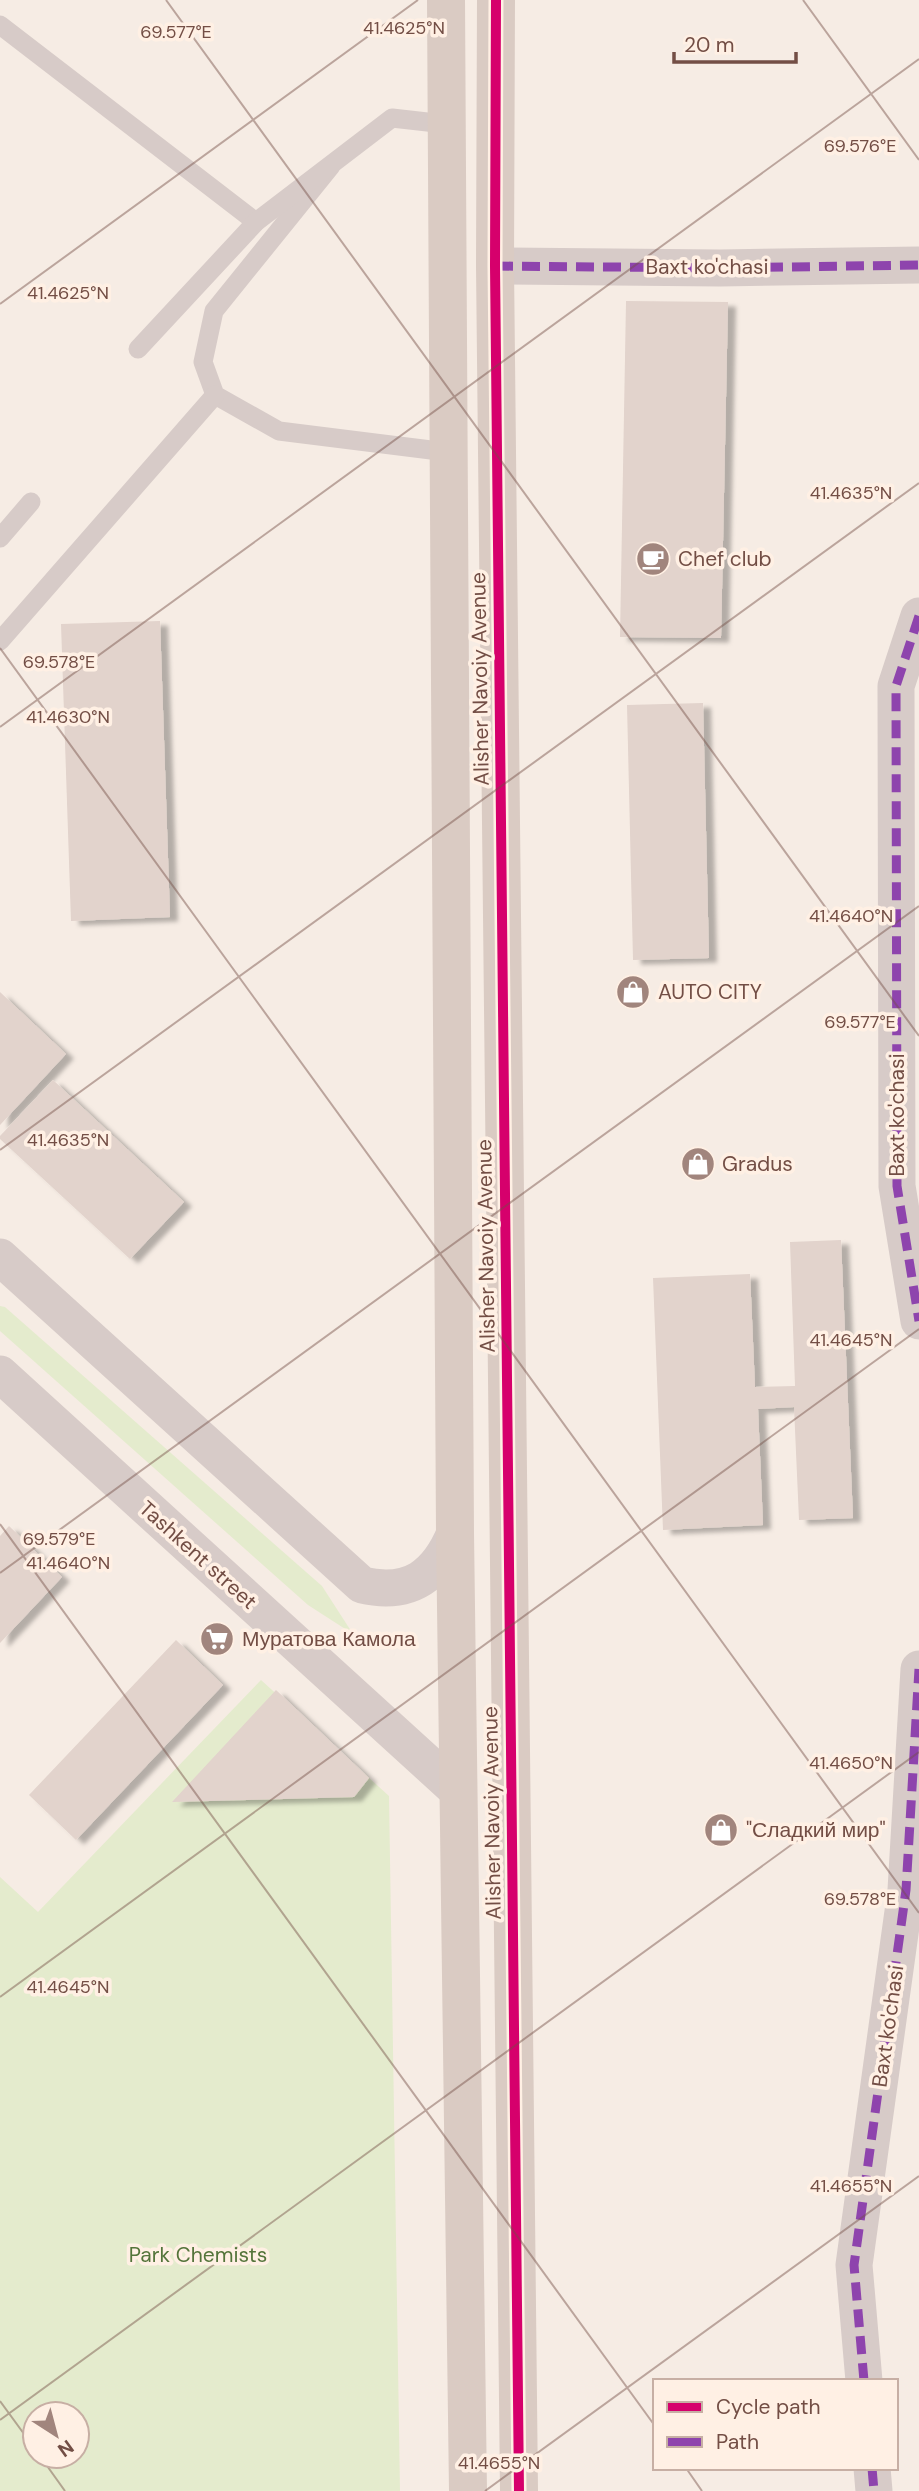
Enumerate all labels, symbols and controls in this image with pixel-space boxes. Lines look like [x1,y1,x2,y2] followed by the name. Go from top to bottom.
[363,16,445,40] text: 41.4625°N
[140,20,212,44] text: 69.577°E
[674,21,796,65] scale bar
[684,31,735,59] text: 20 m
[824,134,896,158] text: 69.576°E
[645,253,769,281] street label: Baxt ko'chasi
[27,281,109,305] text: 41.4625°N
[810,481,892,505] text: 41.4635°N
[634,540,672,578] cafe icon: Chef club
[678,545,772,573] place label: Chef club
[464,572,496,786] street label: Alisher Navoiy Avenue
[23,650,95,674] text: 69.578°E
[26,705,110,729] text: 41.4630°N
[809,904,893,928] text: 41.4640°N
[614,973,652,1011] shop icon: AUTO CITY
[658,978,762,1006] place label: AUTO CITY
[824,1010,896,1034] text: 69.577°E
[883,1053,911,1177] street label: Baxt ko'chasi
[27,1128,109,1152] text: 41.4635°N
[470,1139,502,1353] street label: Alisher Navoiy Avenue
[679,1145,717,1183] shop icon: Gradus
[722,1150,793,1178] place label: Gradus
[810,1328,892,1352] text: 41.4645°N
[133,1495,263,1615] street label: Tashkent street
[23,1527,95,1551] text: 69.579°E
[26,1551,110,1575] text: 41.4640°N
[198,1620,236,1658] supermarket icon: Муратова Камола
[242,1625,416,1653] place label: Муратова Камола
[476,1706,508,1920] street label: Alisher Navoiy Avenue
[809,1751,893,1775] text: 41.4650°N
[702,1811,740,1849] shop icon: "Сладкий мир"
[746,1816,886,1844] place label: "Сладкий мир"
[824,1887,896,1911] text: 69.578°E
[866,1963,910,2089] street label: Baxt ko'chasi
[27,1975,109,1999] text: 41.4645°N
[810,2174,892,2198] text: 41.4655°N
[129,2241,267,2269] park label: Park Chemists
[653,2379,898,2470] legend
[716,2393,821,2421] text: Cycle path
[21,2400,91,2470] north arrow
[716,2428,759,2456] text: Path
[53,2434,79,2463] text: N
[458,2451,540,2475] text: 41.4655°N

